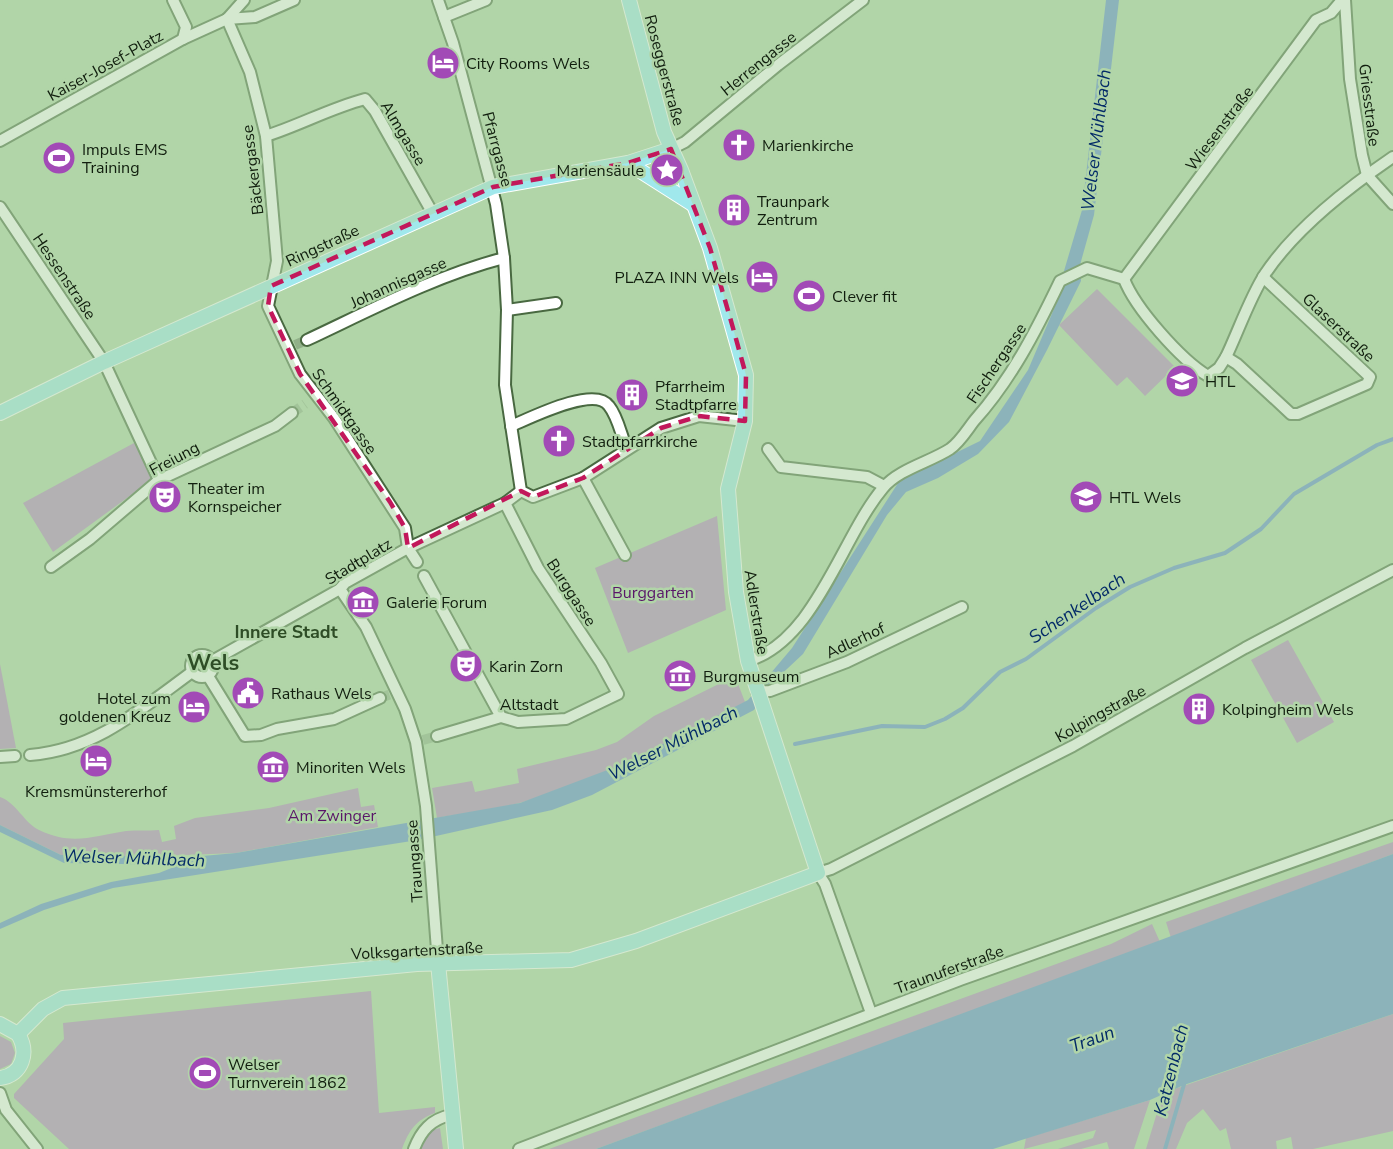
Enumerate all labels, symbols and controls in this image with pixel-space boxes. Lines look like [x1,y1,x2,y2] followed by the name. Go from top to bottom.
[639,12,689,128] street label: Roseggerstraße
[44,25,167,107] street label: Kaiser-Josef-Platz
[716,26,801,101] street label: Herrengasse
[425,45,461,81] hotel icon: City Rooms Wels
[466,53,590,75] place label: City Rooms Wels
[1353,63,1385,148] street label: Griesstraße
[1075,68,1117,212] water label: Welser Mühlbach
[1181,82,1259,175] street label: Wiesenstraße
[375,97,431,170] street label: Almgasse
[476,109,518,189] street label: Pfarrgasse
[237,124,269,216] street label: Bäckergasse
[721,127,757,163] church icon: Marienkirche
[762,135,854,157] place label: Marienkirche
[82,139,168,179] place label: Impuls EMS Training
[41,140,77,176] sports icon: Impuls EMS Training
[649,152,685,188] place icon: Mariensäule
[556,160,644,182] place label: Mariensäule
[757,191,830,231] place label: Traunpark Zentrum
[716,192,752,228] building icon: Traunpark Zentrum
[282,219,363,272] street label: Ringstraße
[27,229,101,324] street label: Hessenstraße
[346,252,450,314] street label: Johannisgasse
[744,259,780,295] hotel icon: PLAZA INN Wels
[615,267,739,289] place label: PLAZA INN Wels
[791,278,827,314] sports icon: Clever fit
[832,286,897,308] place label: Clever fit
[1297,288,1380,367] street label: Glaserstraße
[962,319,1032,408] street label: Fischergasse
[1164,363,1200,399] school or university icon: HTL
[306,364,382,459] street label: Schmidtgasse
[1205,371,1236,393] place label: HTL
[655,376,737,416] place label: Pfarrheim Stadtpfarre
[614,377,650,413] building icon: Pfarrheim Stadtpfarre
[541,423,577,459] church icon: Stadtpfarrkirche
[582,431,698,453] place label: Stadtpfarrkirche
[146,437,203,481] street label: Freiung
[188,478,282,518] place label: Theater im Kornspeicher
[147,479,183,515] theatre icon: Theater im Kornspeicher
[1068,479,1104,515] school or university icon: HTL Wels
[1109,487,1181,509] place label: HTL Wels
[321,533,396,590] street label: Stadtplatz
[541,554,601,631] street label: Burggasse
[1024,567,1130,649] water label: Schenkelbach
[738,568,774,656] street label: Adlerstraße
[612,582,694,604] park label: Burggarten
[345,584,381,620] museum icon: Galerie Forum
[386,592,487,614] place label: Galerie Forum
[822,617,889,664] street label: Adlerhof
[234,620,338,644] district label: Innere Stadt
[187,648,239,678] district label: Wels
[448,648,484,684] theatre icon: Karin Zorn
[489,656,563,678] place label: Karin Zorn
[662,658,698,694] museum icon: Burgmuseum
[703,666,799,688] place label: Burgmuseum
[230,675,266,711] public building icon: Rathaus Wels
[1051,680,1150,748] street label: Kolpingstraße
[271,683,372,705] place label: Rathaus Wels
[59,688,171,728] place label: Hotel zum goldenen Kreuz
[176,689,212,725] hotel icon: Hotel zum goldenen Kreuz
[1181,691,1217,727] building icon: Kolpingheim Wels
[500,694,559,716] street label: Altstadt
[1222,699,1354,721] place label: Kolpingheim Wels
[604,700,742,786] water label: Welser Mühlbach
[78,743,114,779] hotel icon: Kremsmünstererhof
[255,749,291,785] museum icon: Minoriten Wels
[296,757,406,779] place label: Minoriten Wels
[25,781,168,803] place label: Kremsmünstererhof
[288,805,376,827] park label: Am Zwinger
[401,819,429,903] street label: Traungasse
[62,844,206,872] water label: Welser Mühlbach
[350,937,484,965] street label: Volksgartenstraße
[892,940,1007,1000] street label: Traunuferstraße
[1066,1020,1118,1058] water label: Traun
[1148,1022,1194,1118] water label: Katzenbach
[228,1054,346,1094] place label: Welser Turnverein 1862
[187,1055,223,1091] sports icon: Welser Turnverein 1862

